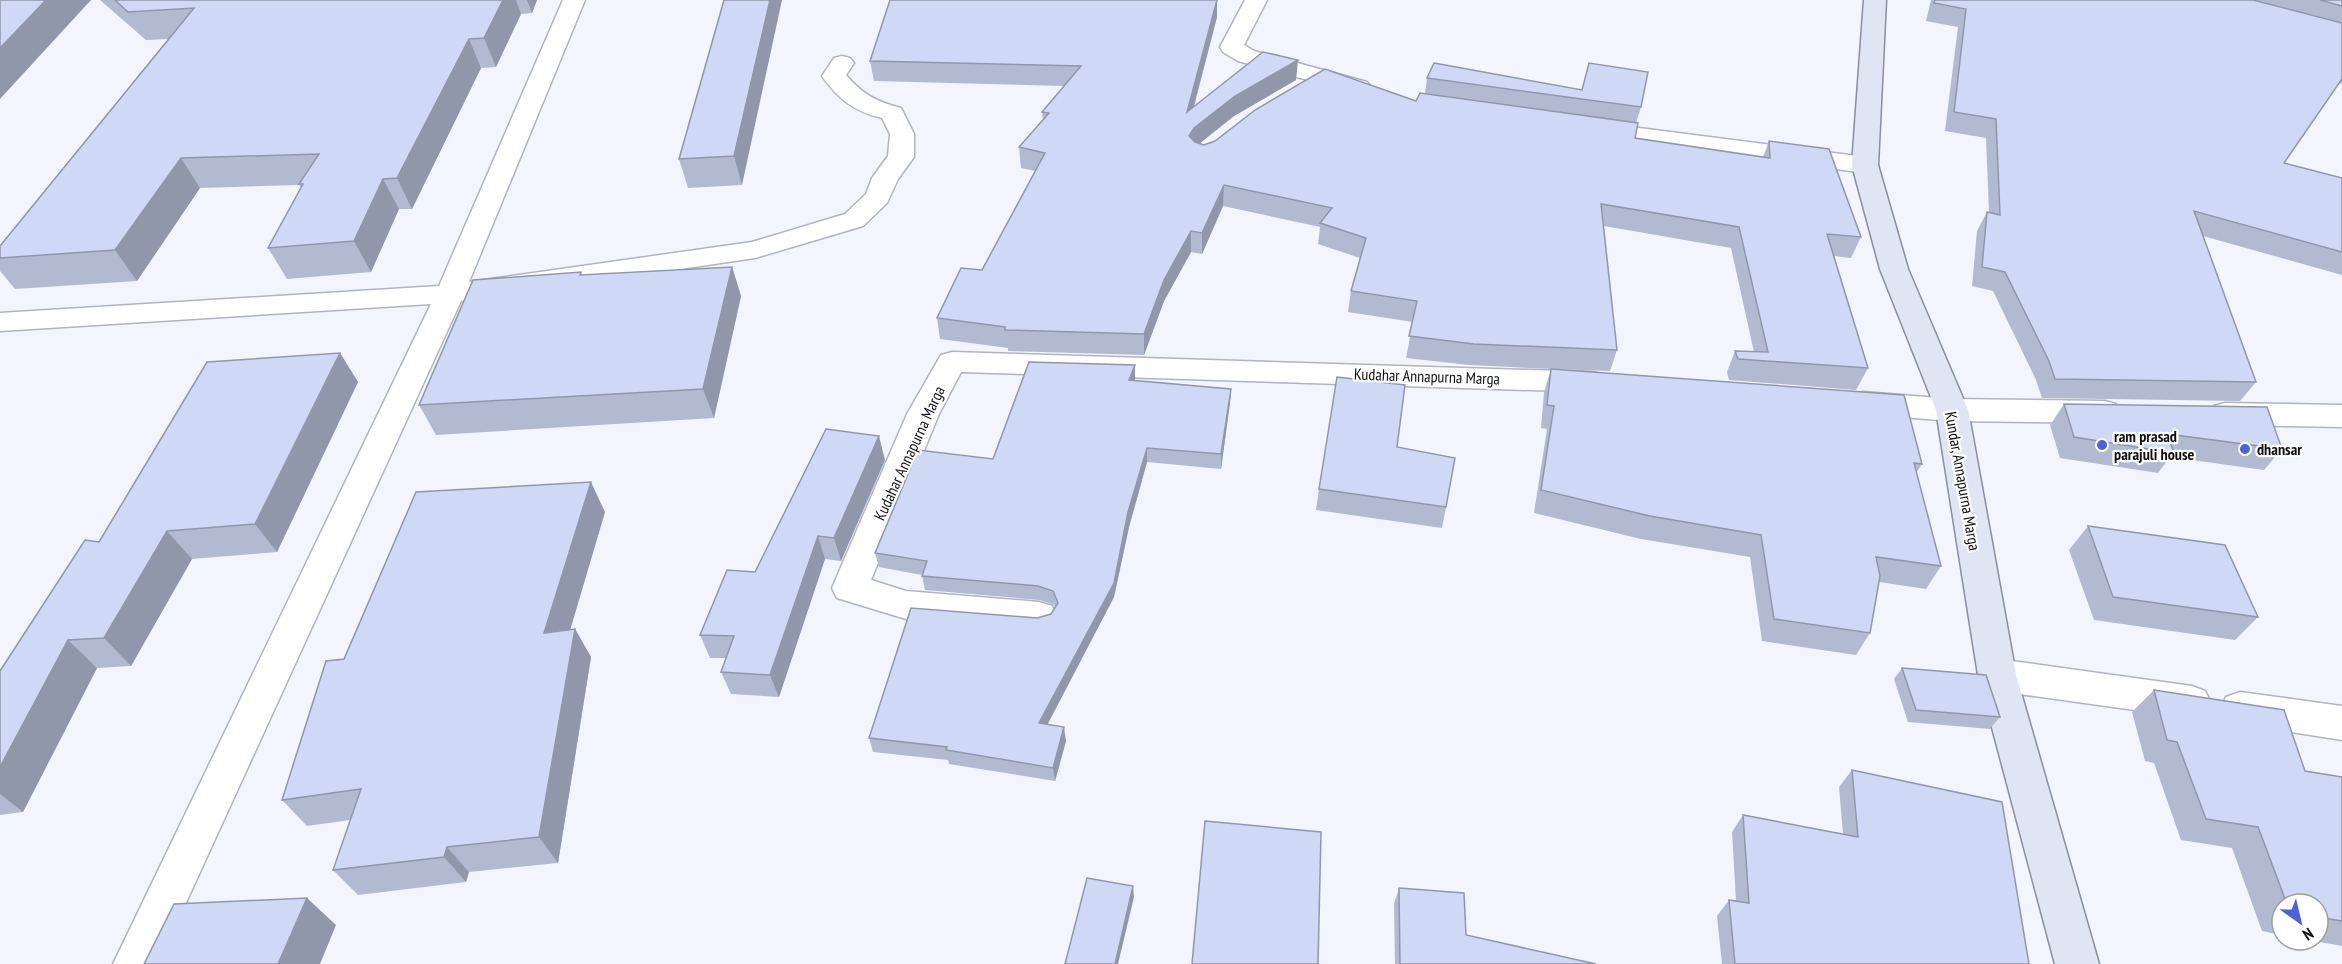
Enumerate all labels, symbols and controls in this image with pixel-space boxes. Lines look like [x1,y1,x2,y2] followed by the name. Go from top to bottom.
[1354,363,1500,389] street label: Kudahar Annapurna Marga
[869,383,949,523] street label: Kudahar Annapurna Marga
[1941,410,1985,552] street label: Kundar, Annapurna Marga
[2114,426,2195,464] place label: ram prasad parajuli house
[2095,438,2109,452] marker: ram prasad parajuli house
[2257,439,2302,459] place label: dhansar
[2238,442,2252,456] marker: dhansar
[2270,892,2330,952] north arrow
[2299,924,2318,945] text: N

